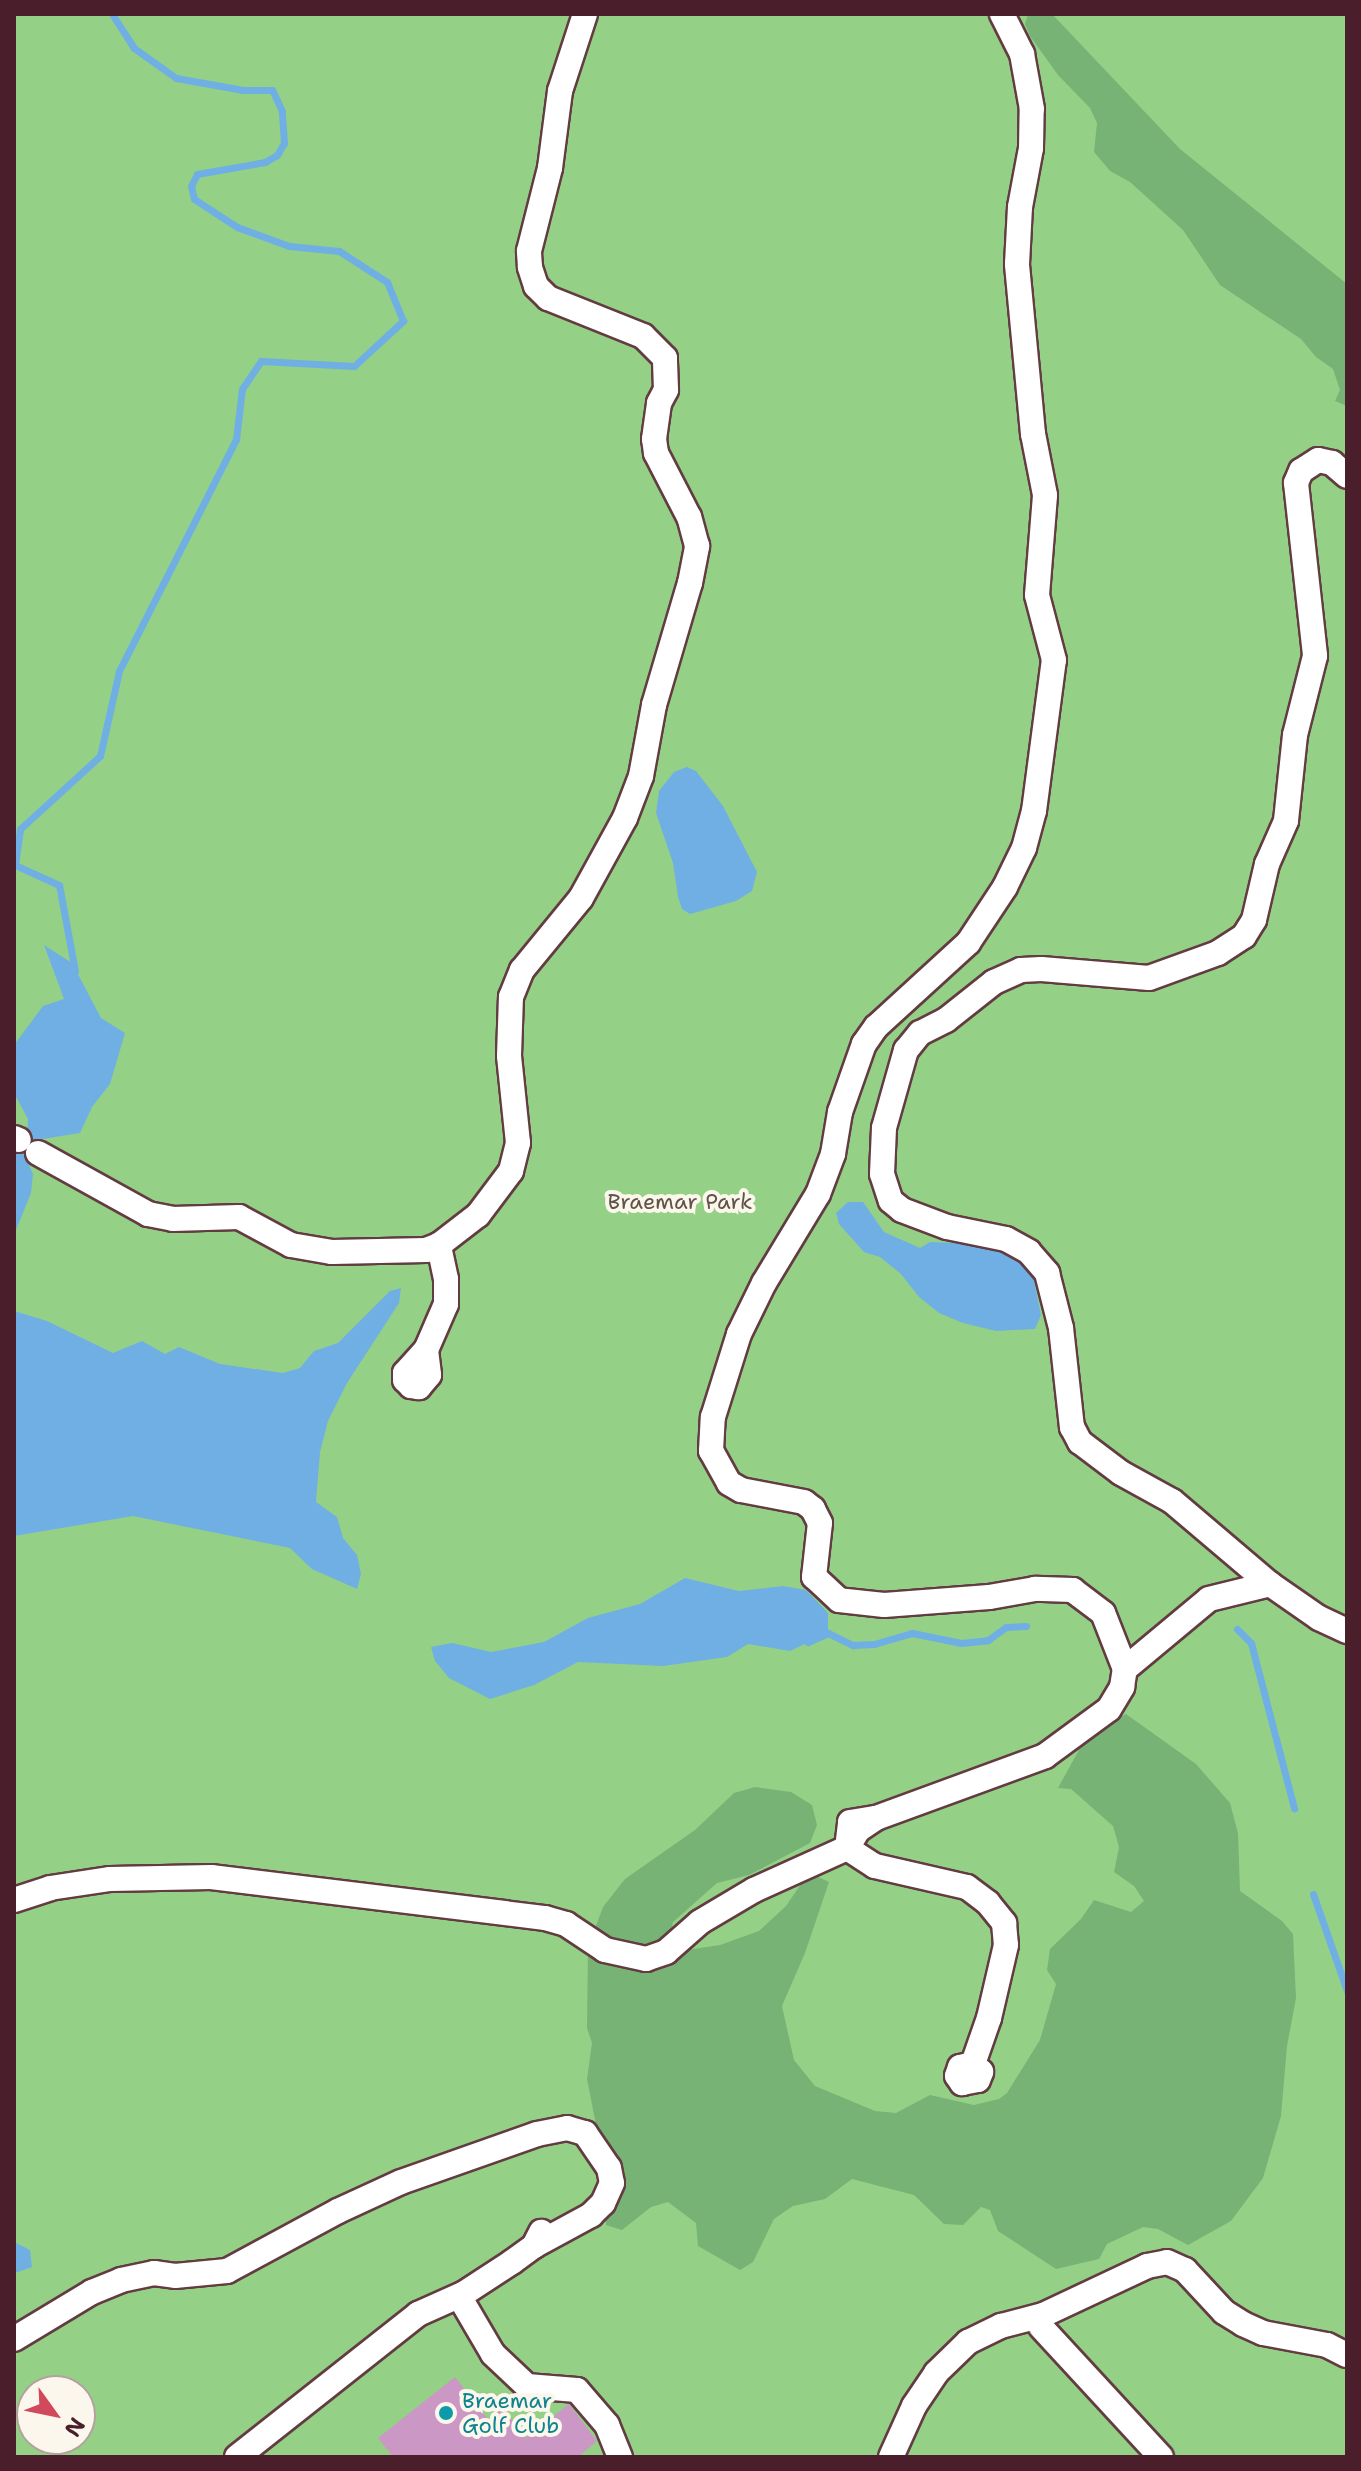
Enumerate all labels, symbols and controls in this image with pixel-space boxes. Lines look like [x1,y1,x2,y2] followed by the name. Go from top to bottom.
[607,1189,753,1215] park label: Braemar Park
[16,2375,96,2455] north arrow
[462,2387,559,2438] place label: Braemar Golf Club
[437,2404,455,2422] marker: Braemar Golf Club
[58,2412,92,2442] text: N

